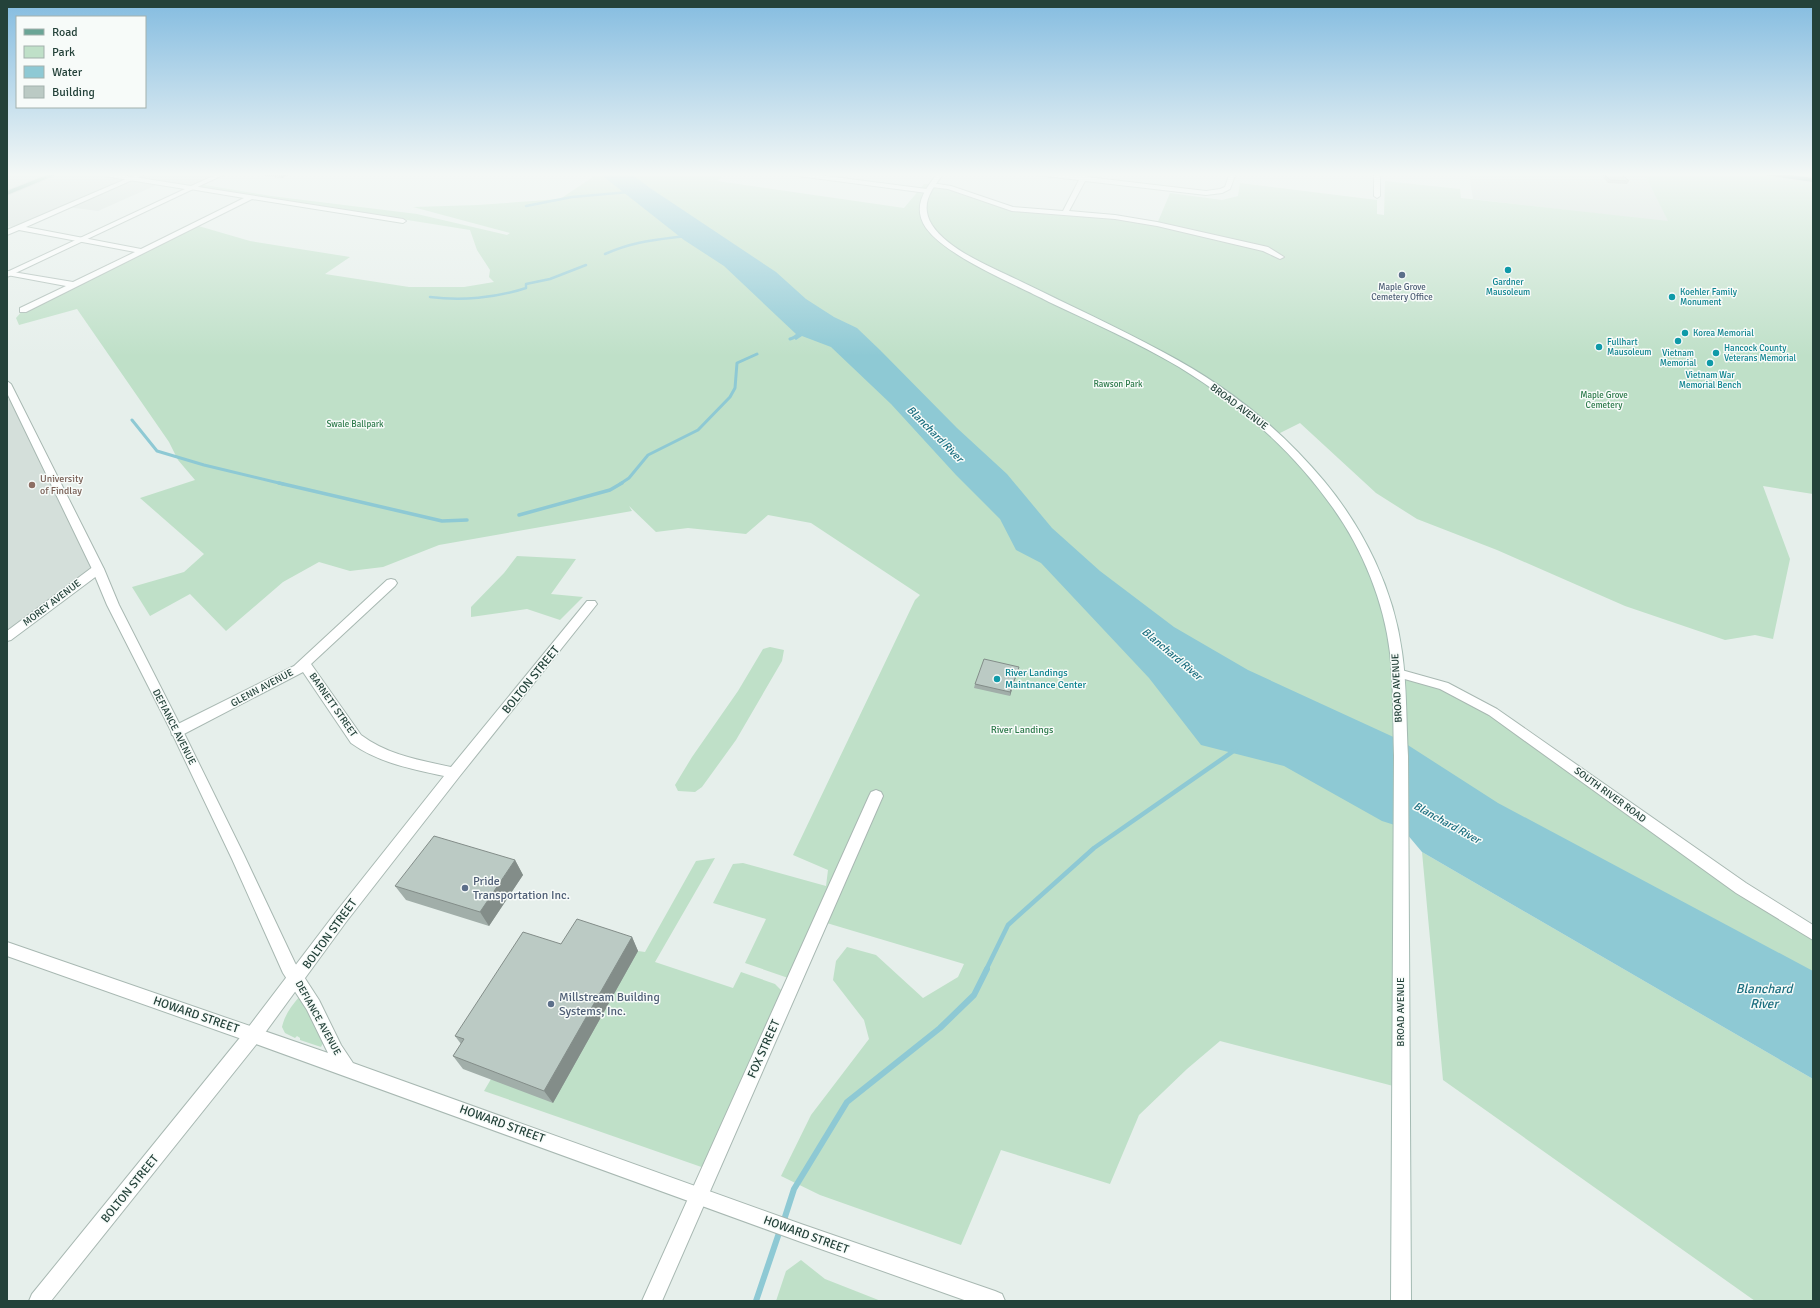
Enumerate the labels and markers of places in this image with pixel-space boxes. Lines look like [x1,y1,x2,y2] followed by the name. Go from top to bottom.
[1503,265,1513,275] marker: Gardner Mausoleum
[1397,270,1407,280] marker: Maple Grove Cemetery Office
[1486,277,1530,298] place label: Gardner Mausoleum
[1371,282,1433,303] place label: Maple Grove Cemetery Office
[1680,287,1738,308] place label: Koehler Family Monument
[1667,292,1677,302] marker: Koehler Family Monument
[1680,328,1690,338] marker: Korea Memorial
[1693,328,1754,339] place label: Korea Memorial
[1673,336,1683,346] marker: Vietnam Memorial
[1607,337,1652,358] place label: Fullhart Mausoleum
[1594,342,1604,352] marker: Fullhart Mausoleum
[1724,343,1797,364] place label: Hancock County Veterans Memorial
[1660,348,1697,369] place label: Vietnam Memorial
[1711,348,1721,358] marker: Hancock County Veterans Memorial
[1705,358,1715,368] marker: Vietnam War Memorial Bench
[1679,370,1741,391] place label: Vietnam War Memorial Bench
[40,473,83,497] place label: University of Findlay
[27,480,37,490] marker: University of Findlay
[1005,667,1087,691] place label: River Landings Maintnance Center
[992,674,1002,684] marker: River Landings Maintnance Center
[473,874,570,903] place label: Pride Transportation Inc.
[460,883,470,893] marker: Pride Transportation Inc.
[559,990,660,1019] place label: Millstream Building Systems, Inc.
[546,999,556,1009] marker: Millstream Building Systems, Inc.

